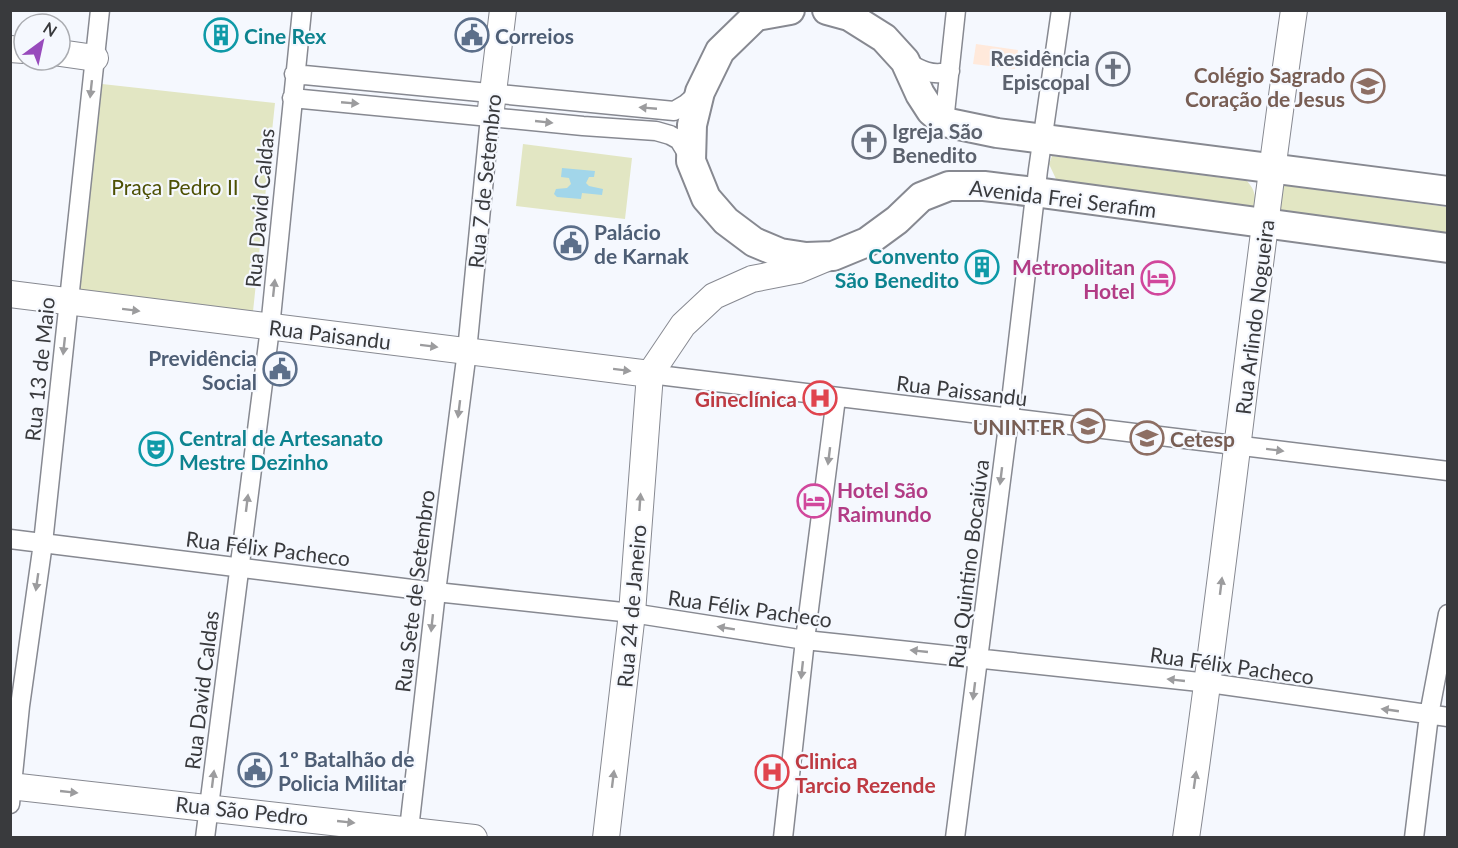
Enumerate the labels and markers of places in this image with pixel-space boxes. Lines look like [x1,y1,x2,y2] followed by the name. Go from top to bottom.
[203,17,239,53] building icon: Cine Rex
[454,17,490,53] public building icon: Correios
[244,23,326,48] place label: Cine Rex
[495,23,574,48] place label: Correios
[990,45,1090,94] place label: Residência Episcopal
[1095,51,1131,87] church icon: Residência Episcopal
[1185,62,1345,111] place label: Colégio Sagrado Coração de Jesus
[1350,68,1386,104] school or university icon: Colégio Sagrado Coração de Jesus
[892,118,983,167] place label: Igreja São Benedito
[851,124,887,160] church icon: Igreja São Benedito
[594,219,690,268] place label: Palácio de Karnak
[553,225,589,261] public building icon: Palácio de Karnak
[835,243,959,292] place label: Convento São Benedito
[964,249,1000,285] building icon: Convento São Benedito
[1012,254,1135,303] place label: Metropolitan Hotel
[1140,260,1176,296] hotel icon: Metropolitan Hotel
[148,345,257,394] place label: Previdência Social
[262,351,298,387] public building icon: Previdência Social
[802,380,838,416] hospital icon: Gineclínica
[695,386,797,411] place label: Gineclínica
[1070,408,1106,444] school or university icon: UNINTER
[973,414,1065,439] place label: UNINTER
[1129,420,1165,456] school or university icon: Cetesp
[179,425,383,474] place label: Central de Artesanato Mestre Dezinho
[1170,426,1235,451] place label: Cetesp
[138,431,174,467] theatre icon: Central de Artesanato Mestre Dezinho
[837,477,932,526] place label: Hotel São Raimundo
[796,483,832,519] hotel icon: Hotel São Raimundo
[278,746,414,795] place label: 1º Batalhão de Policia Militar
[795,748,936,797] place label: Clinica Tarcio Rezende
[237,752,273,788] public building icon: 1º Batalhão de Policia Militar
[754,754,790,790] hospital icon: Clinica Tarcio Rezende

